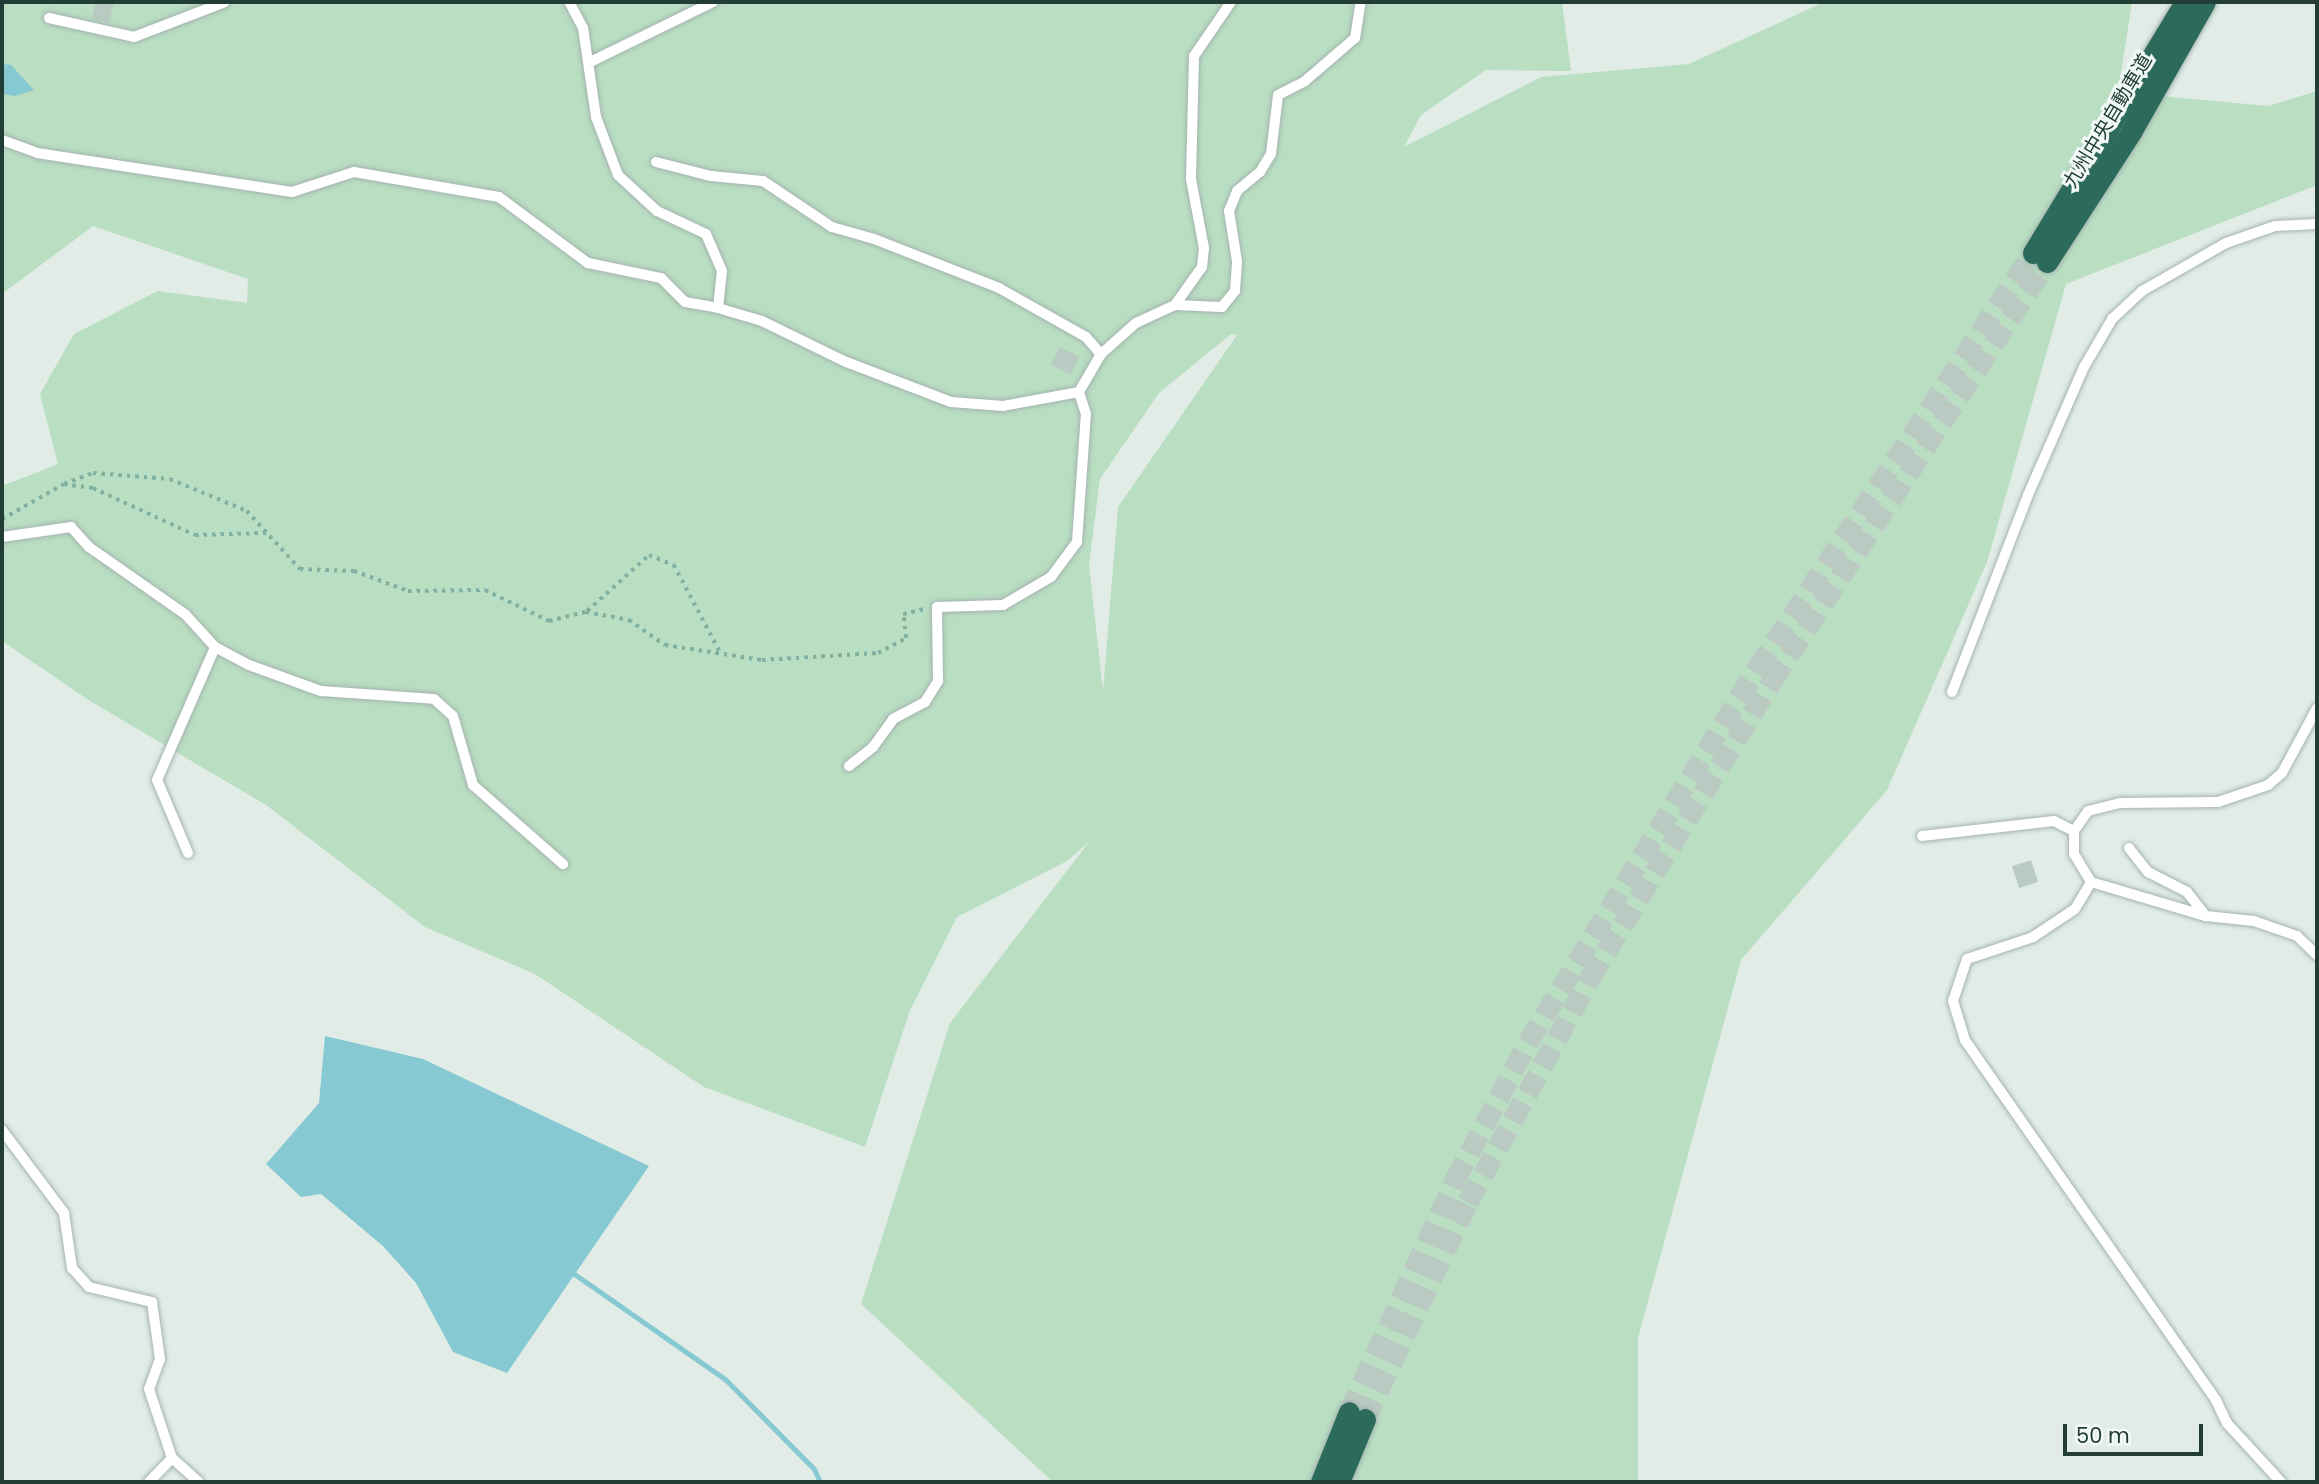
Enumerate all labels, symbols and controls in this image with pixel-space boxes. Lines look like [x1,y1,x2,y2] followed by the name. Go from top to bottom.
[2059,50,2157,192] street label: 九州中央自動車道
[2067,1410,2207,1454] scale bar
[2076,1421,2130,1450] text: 50 m

